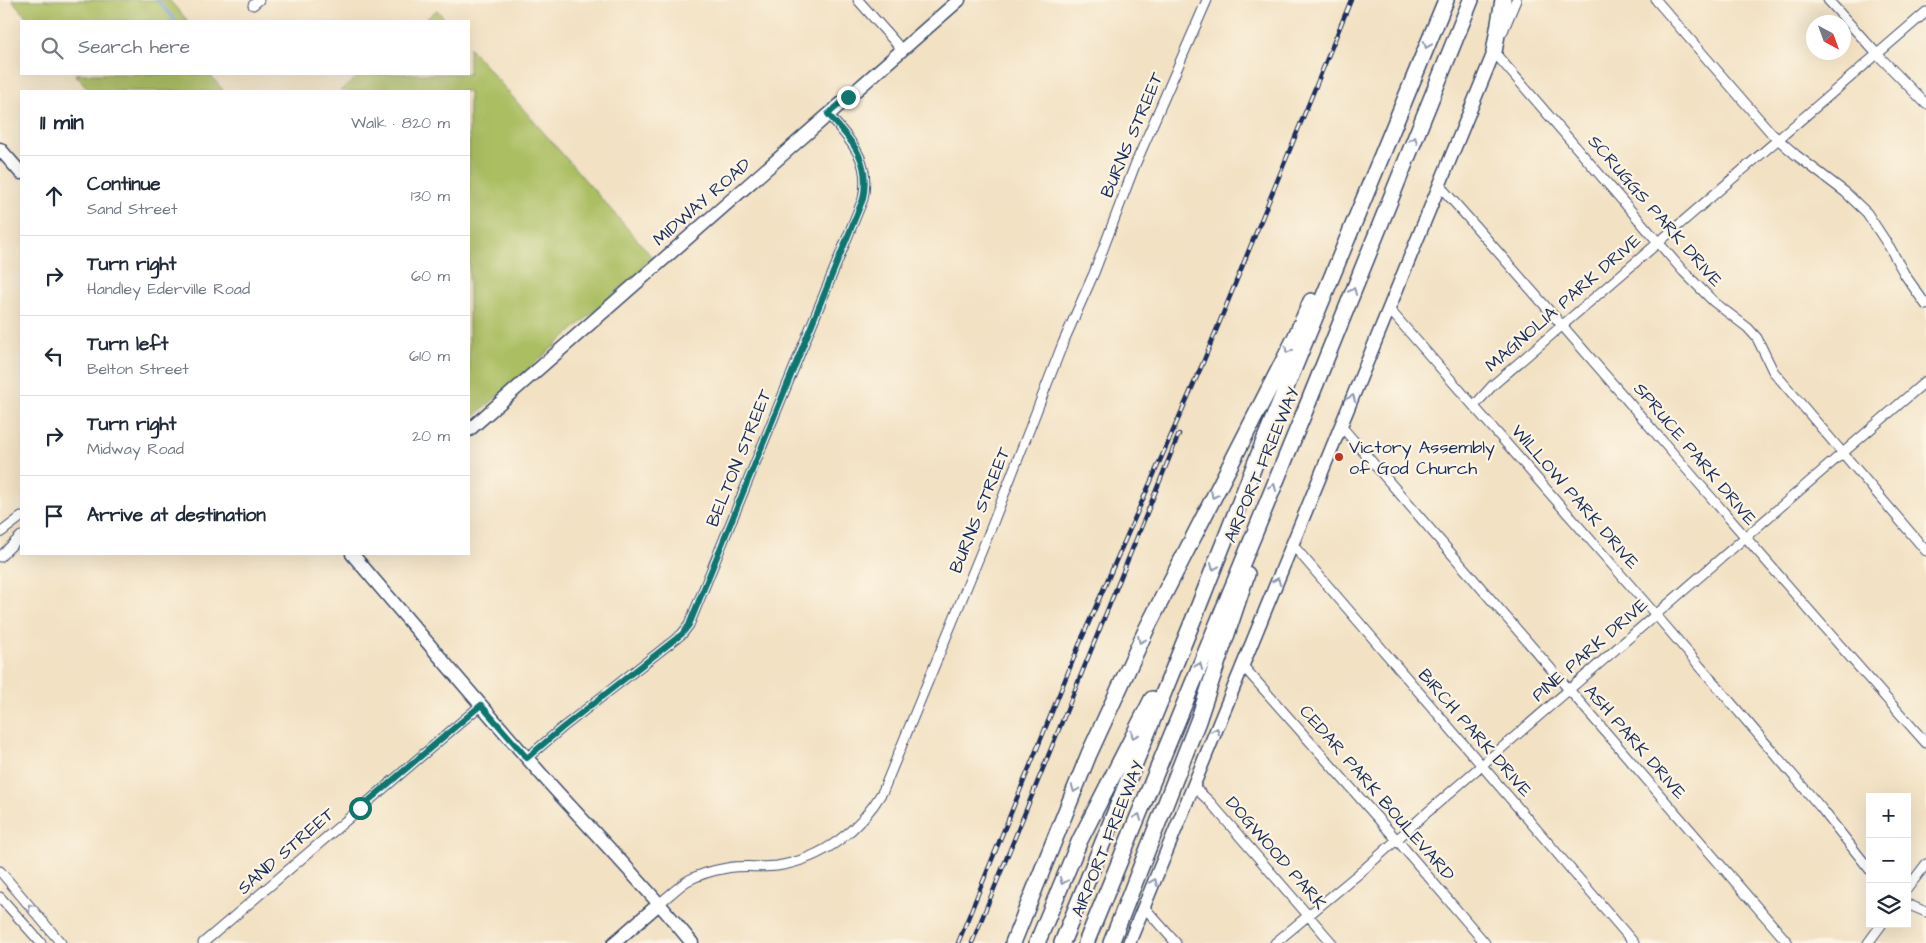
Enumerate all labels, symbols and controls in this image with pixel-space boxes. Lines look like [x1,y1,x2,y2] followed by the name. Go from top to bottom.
[1806,15,1851,60] north arrow
[20,20,470,75] search box
[38,34,66,62] icon: search
[78,34,190,61] text: Search here
[1423,40,1434,49] one-way arrow
[1094,68,1170,202] street label: BURNS STREET
[837,86,860,109] route end
[40,108,84,137] text: 11 min
[351,112,450,134] text: Walk · 820 m
[1582,130,1728,293] street label: SCRUGGS PARK DRIVE
[1408,137,1418,145] one-way arrow
[648,152,757,252] street label: MIDWAY ROAD
[87,171,161,198] text: Continue
[40,182,68,210] icon: ahead
[411,185,450,207] text: 130 m
[87,198,177,220] text: Sand Street
[1480,228,1647,378] street label: MAGNOLIA PARK DRIVE
[87,251,176,278] text: Turn right
[40,262,68,290] icon: right
[411,265,450,287] text: 60 m
[87,278,250,300] text: Handley Ederville Road
[1347,287,1357,296] one-way arrow
[87,331,168,358] text: Turn left
[40,342,68,370] icon: left
[409,345,450,367] text: 610 m
[1284,345,1294,354] one-way arrow
[87,358,189,380] text: Belton Street
[1628,377,1763,531] street label: SPRUCE PARK DRIVE
[1218,383,1306,547] street label: AIRPORT FREEWAY
[700,385,778,530] street label: BELTON STREET
[1346,394,1356,403] one-way arrow
[87,411,176,438] text: Turn right
[1505,419,1645,575] street label: WILLOW PARK DRIVE
[40,422,68,450] icon: right
[412,425,450,447] text: 20 m
[1349,435,1495,481] place label: Victory Assembly of God Church
[87,438,184,460] text: Midway Road
[943,443,1017,577] street label: BURNS STREET
[1333,451,1345,463] marker: Victory Assembly of God Church
[1267,483,1277,492] one-way arrow
[1210,490,1220,499] one-way arrow
[40,502,68,530] icon: arrive
[87,502,266,529] text: Arrive at destination
[1210,562,1220,571] one-way arrow
[1271,577,1282,586] one-way arrow
[1527,592,1654,707] street label: PINE PARK DRIVE
[1137,635,1148,644] one-way arrow
[1194,663,1204,671] one-way arrow
[1412,664,1538,803] street label: BIRCH PARK DRIVE
[1578,679,1692,805] street label: ASH PARK DRIVE
[1293,700,1461,887] street label: CEDAR PARK BOULEVARD
[1210,727,1220,736] one-way arrow
[1130,729,1140,738] one-way arrow
[1065,757,1151,921] street label: AIRPORT FREEWAY
[1071,784,1081,793] one-way arrow
[1220,791,1332,915] street label: DOGWOOD PARK
[1866,793,1911,928] map controls
[1866,793,1911,838] button: +
[349,797,372,820] route start
[232,801,341,900] street label: SAND STREET
[1131,813,1142,822] one-way arrow
[1866,838,1911,883] button: −
[1059,876,1069,885] one-way arrow
[1148,878,1159,887] one-way arrow
[1866,883,1911,928] button: layers
[28,904,36,913] one-way arrow

